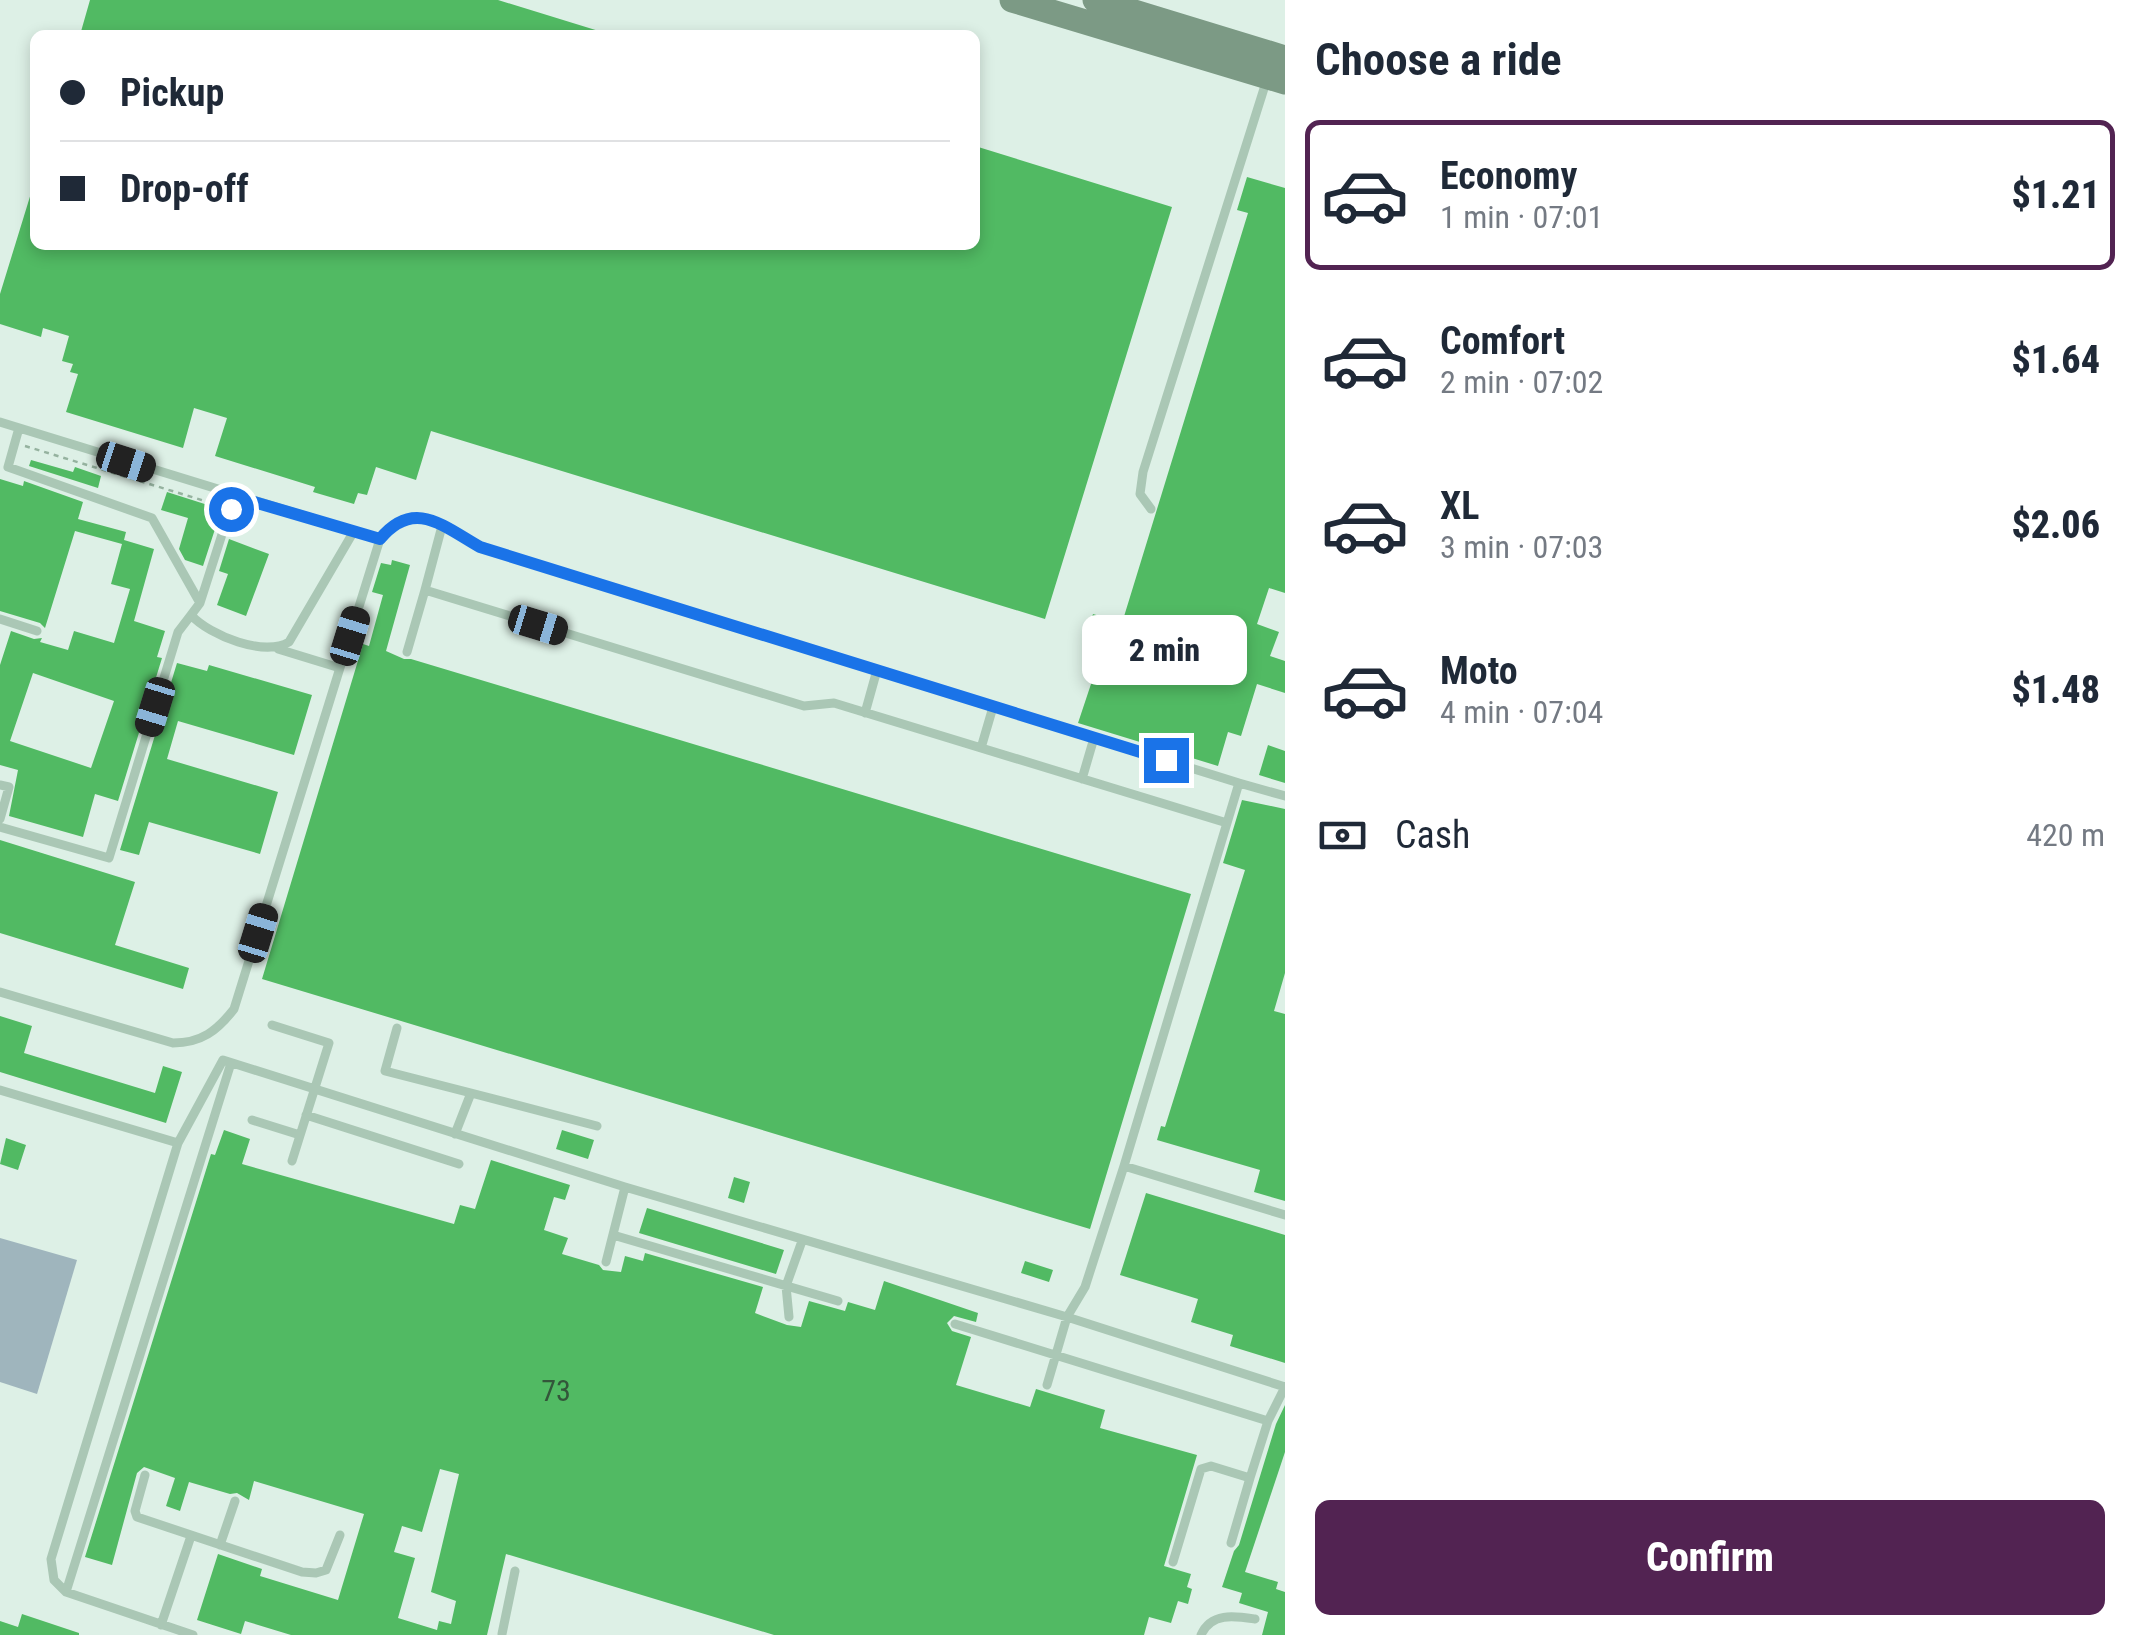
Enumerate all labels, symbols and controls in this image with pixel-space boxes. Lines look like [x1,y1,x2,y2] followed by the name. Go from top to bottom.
[1315,33,1562,86] text: Choose a ride
[120,71,224,115] text: Pickup
[1320,150,1410,240] icon: car
[1440,154,1577,198] text: Economy
[120,167,249,211] text: Drop-off
[2011,173,2100,217] text: $1.21
[1440,198,1603,236] text: 1 min · 07:01
[1320,315,1410,405] icon: car
[1440,319,1565,363] text: Comfort
[2011,338,2100,382] text: $1.64
[1440,363,1603,401] text: 2 min · 07:02
[93,438,159,486] car
[1320,480,1410,570] icon: car
[1440,484,1479,528] text: XL
[209,487,254,532] route start
[2011,503,2100,547] text: $2.06
[1440,528,1603,566] text: 3 min · 07:03
[505,602,571,648] car
[327,603,373,669] car
[1084,615,1248,685] callout: 2 min
[1129,631,1200,669] text: 2 min
[1320,645,1410,735] icon: car
[1440,649,1518,693] text: Moto
[2011,668,2100,712] text: $1.48
[132,674,178,740] car
[1440,693,1603,731] text: 4 min · 07:04
[1144,738,1189,783] route end
[1315,808,1370,863] icon: cash
[1395,813,1470,857] text: Cash
[2026,816,2105,854] text: 420 m
[235,900,281,966] car
[541,1373,571,1408] house number: 73
[1315,1500,2105,1615] button: Confirm

